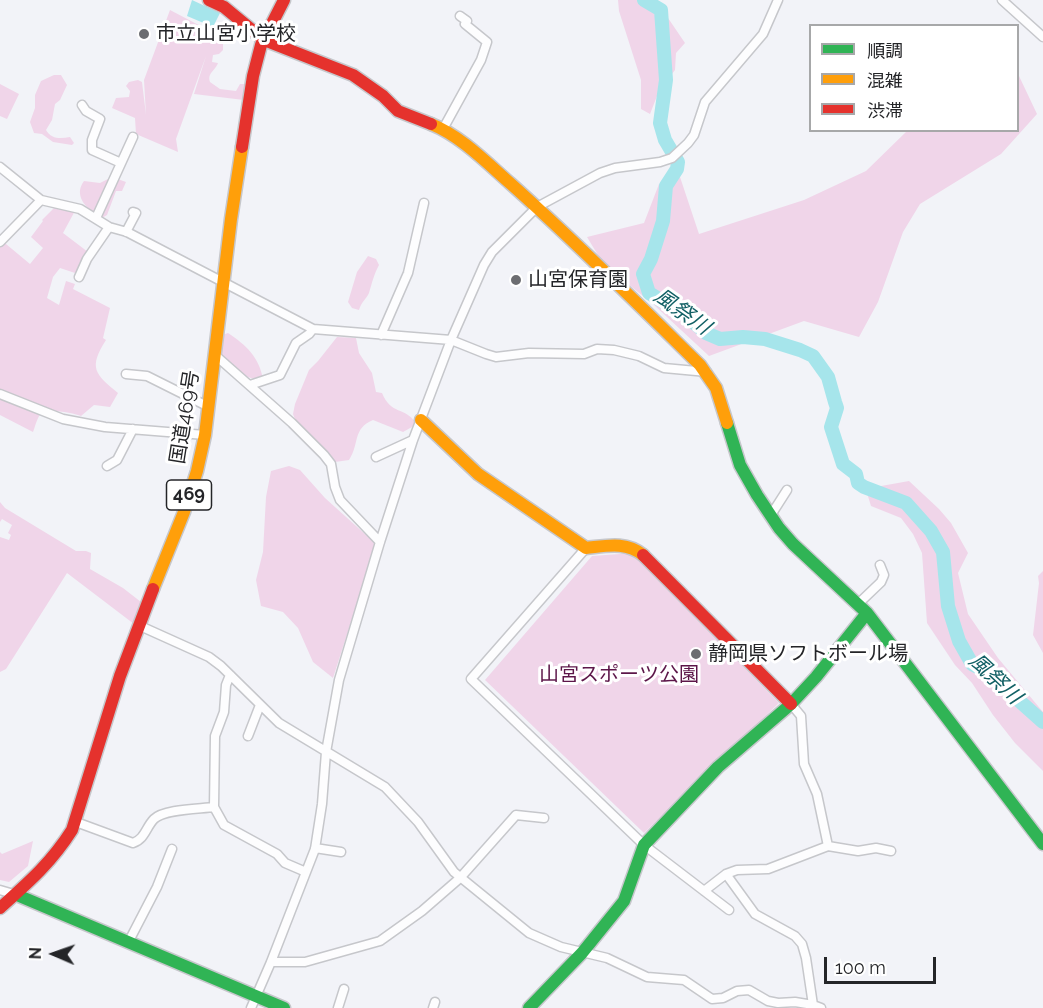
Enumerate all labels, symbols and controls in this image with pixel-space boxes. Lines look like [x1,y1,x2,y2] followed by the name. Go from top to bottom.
[156,22,296,46] place label: 市立山宮小学校
[809,24,1019,132] legend
[137,27,151,41] marker: 市立山宮小学校
[867,40,903,61] text: 順調
[867,70,903,91] text: 混雑
[867,100,903,121] text: 渋滞
[528,268,628,292] place label: 山宮保育園
[509,273,523,287] marker: 山宮保育園
[649,284,715,340] water label: 風祭川
[166,368,204,466] street label: 国道469号
[166,480,212,510] road number: 469
[708,642,908,666] place label: 静岡県ソフトボール場
[689,647,703,661] marker: 静岡県ソフトボール場
[963,648,1027,710] water label: 風祭川
[539,663,699,687] park label: 山宮スポーツ公園
[24,924,84,984] north arrow
[827,945,940,983] scale bar
[26,947,45,960] text: N
[835,957,886,978] text: 100 m

